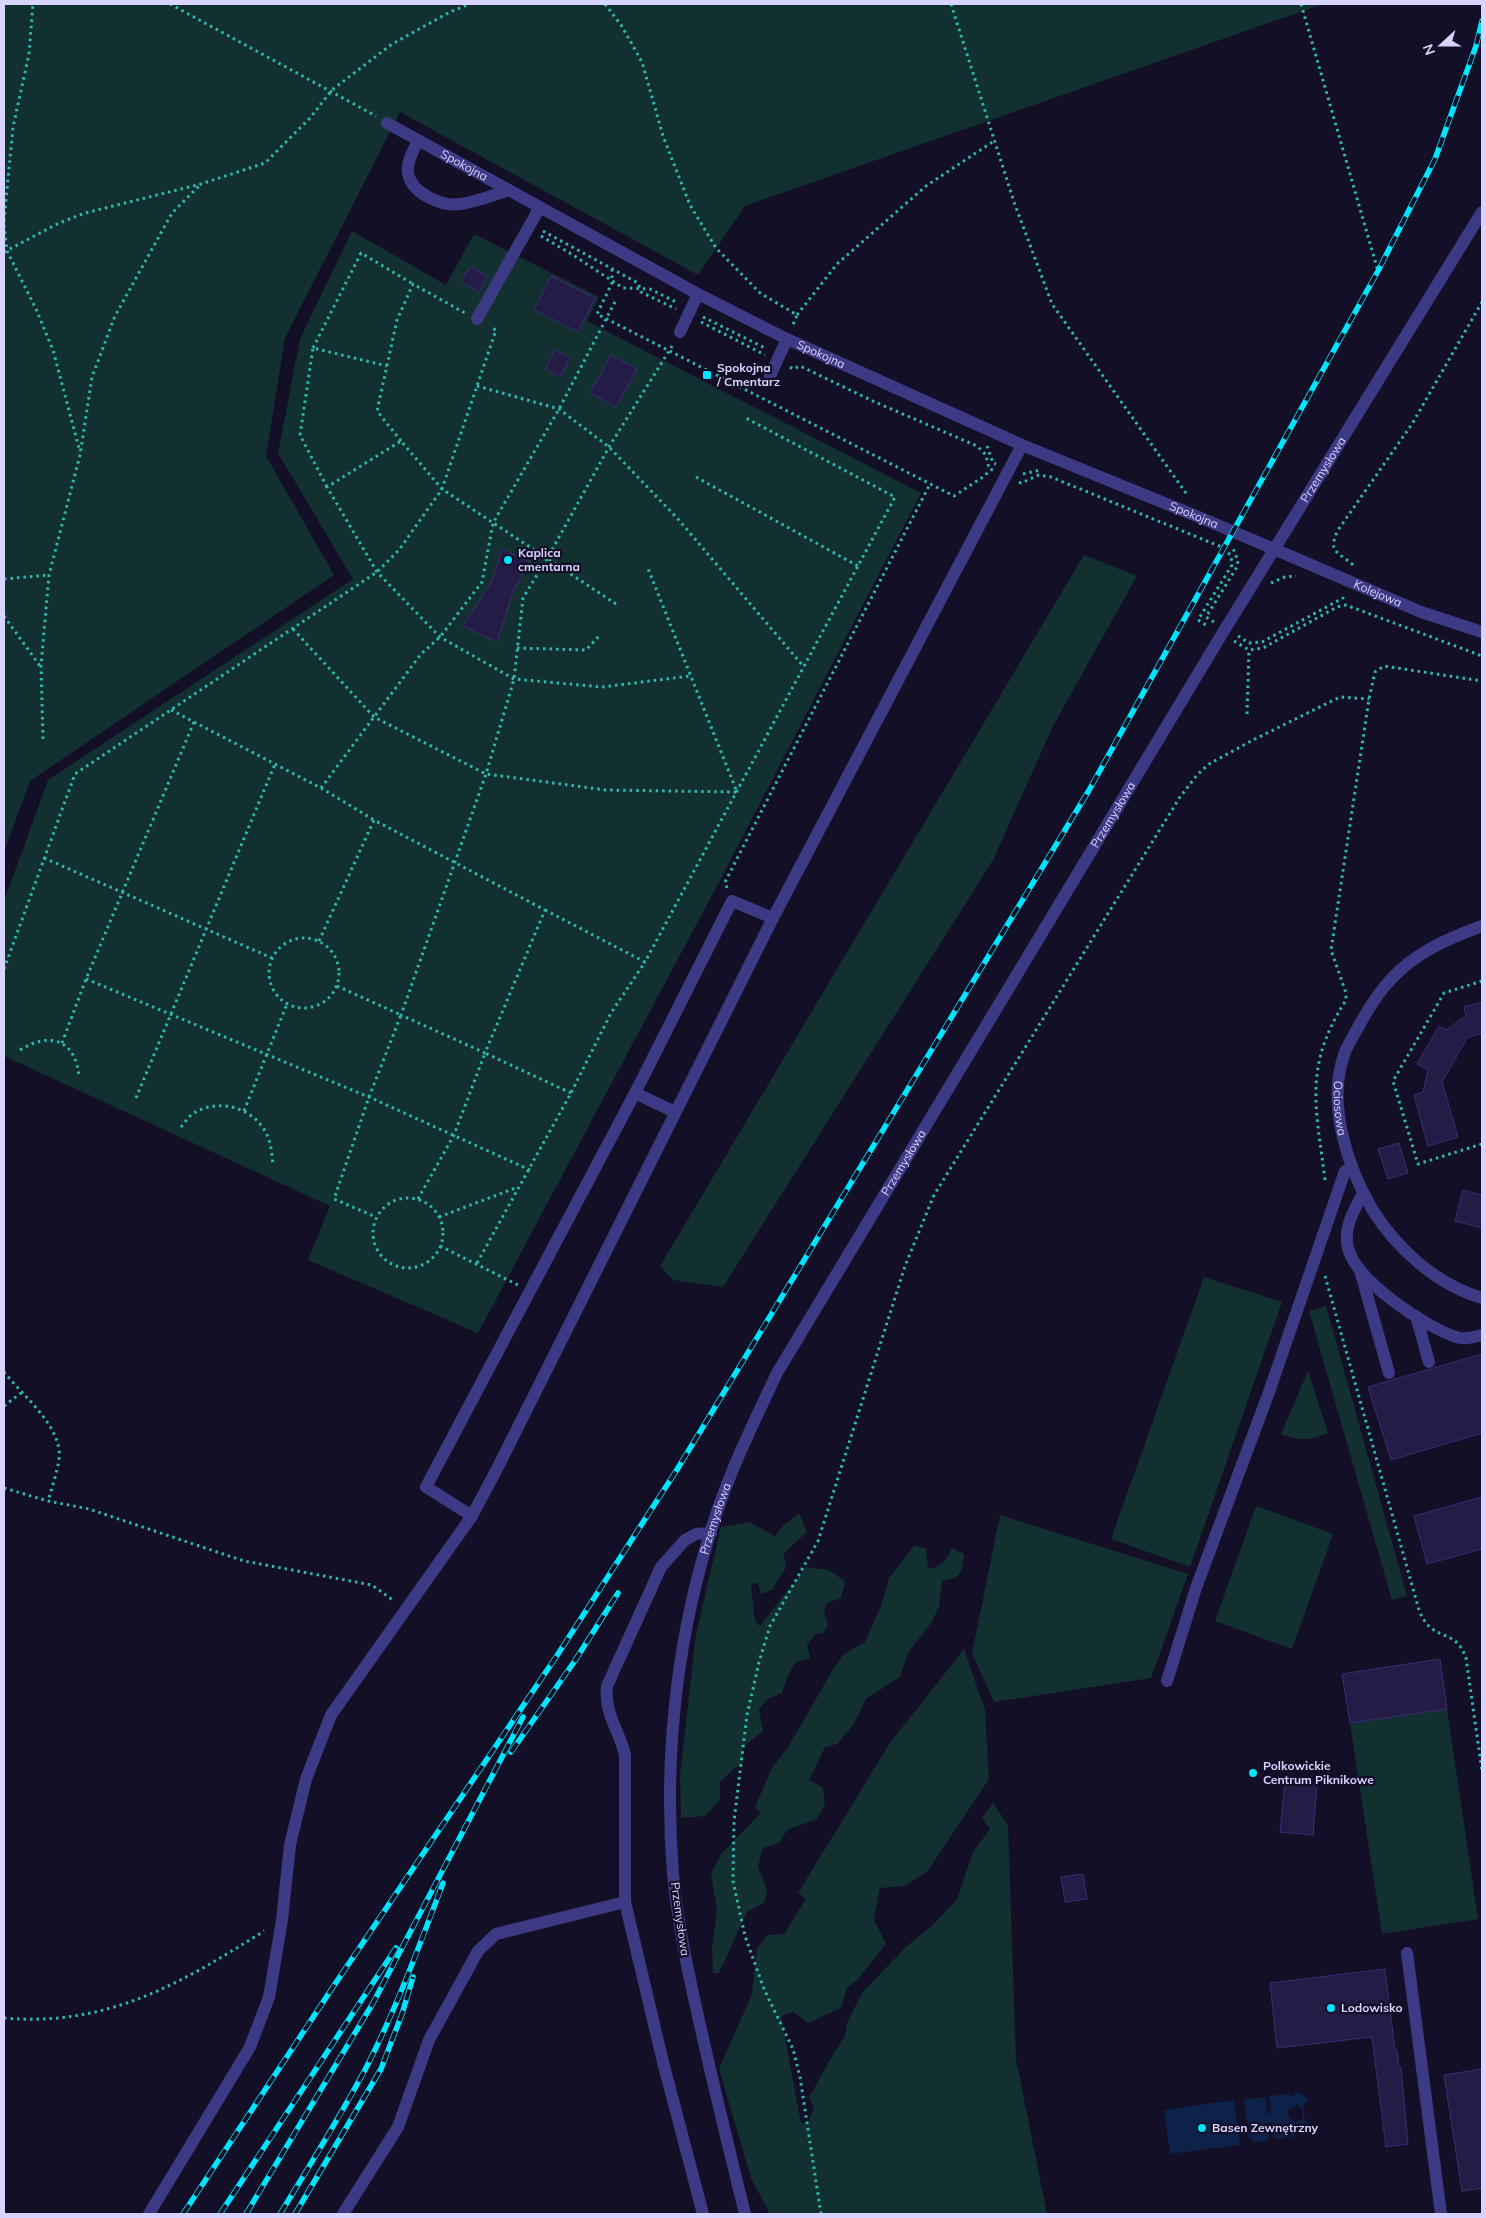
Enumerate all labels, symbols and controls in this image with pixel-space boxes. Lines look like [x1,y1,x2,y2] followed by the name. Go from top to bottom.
[1416,20,1466,70] north arrow
[1419,41,1439,58] text: N
[438,146,491,184] street label: Spokojna
[795,336,848,371] street label: Spokojna
[716,360,780,389] place label: Spokojna / Cmentarz
[701,369,713,381] marker: Spokojna / Cmentarz
[1297,434,1349,505] street label: Przemysłowa
[1167,498,1221,531] street label: Spokojna
[518,545,580,574] place label: Kaplica cmentarna
[502,554,514,566] marker: Kaplica cmentarna
[1352,576,1404,610] street label: Kolejowa
[1087,779,1138,850] street label: Przemysłowa
[1331,1080,1350,1137] street label: Ociosowa
[878,1127,929,1198] street label: Przemysłowa
[696,1481,734,1556] street label: Przemysłowa
[1263,1758,1374,1787] place label: Polkowickie Centrum Piknikowe
[1247,1767,1259,1779] marker: Polkowickie Centrum Piknikowe
[668,1881,693,1957] street label: Przemysłowa
[1341,2000,1403,2015] place label: Lodowisko
[1325,2002,1337,2014] marker: Lodowisko
[1212,2120,1319,2135] place label: Basen Zewnętrzny
[1196,2122,1208,2134] marker: Basen Zewnętrzny

